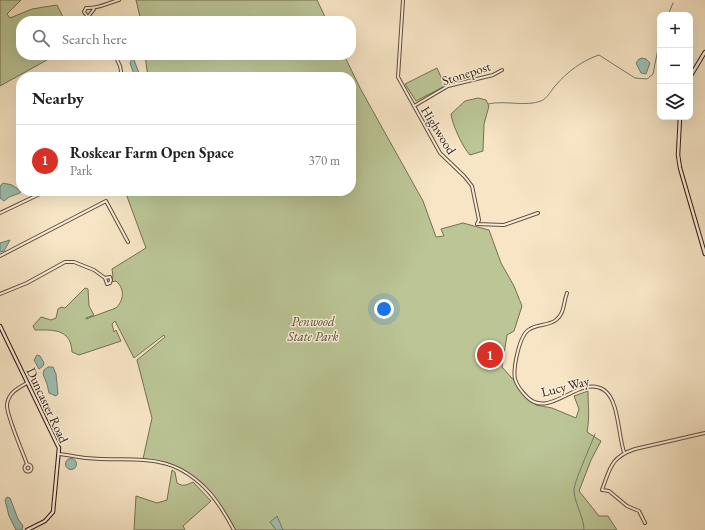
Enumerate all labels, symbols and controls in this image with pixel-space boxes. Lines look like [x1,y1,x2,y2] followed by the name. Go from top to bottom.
[657,12,693,120] map controls
[657,12,693,48] button: +
[16,16,356,60] search box
[30,27,52,49] icon: search
[62,29,127,48] text: Search here
[657,48,693,84] button: −
[440,58,493,89] street label: Stonepost
[657,84,693,120] button: layers
[32,87,84,109] text: Nearby
[417,103,460,158] street label: Highwood
[70,143,234,162] text: Roskear Farm Open Space
[42,152,48,169] text: 1
[309,152,340,169] text: 370 m
[70,162,92,179] text: Park
[374,299,394,319] your location
[287,313,338,345] park label: Penwood State Park
[477,340,503,370] pin: 1
[23,365,73,446] street label: Duncaster Road
[539,372,591,401] street label: Lucy Way

